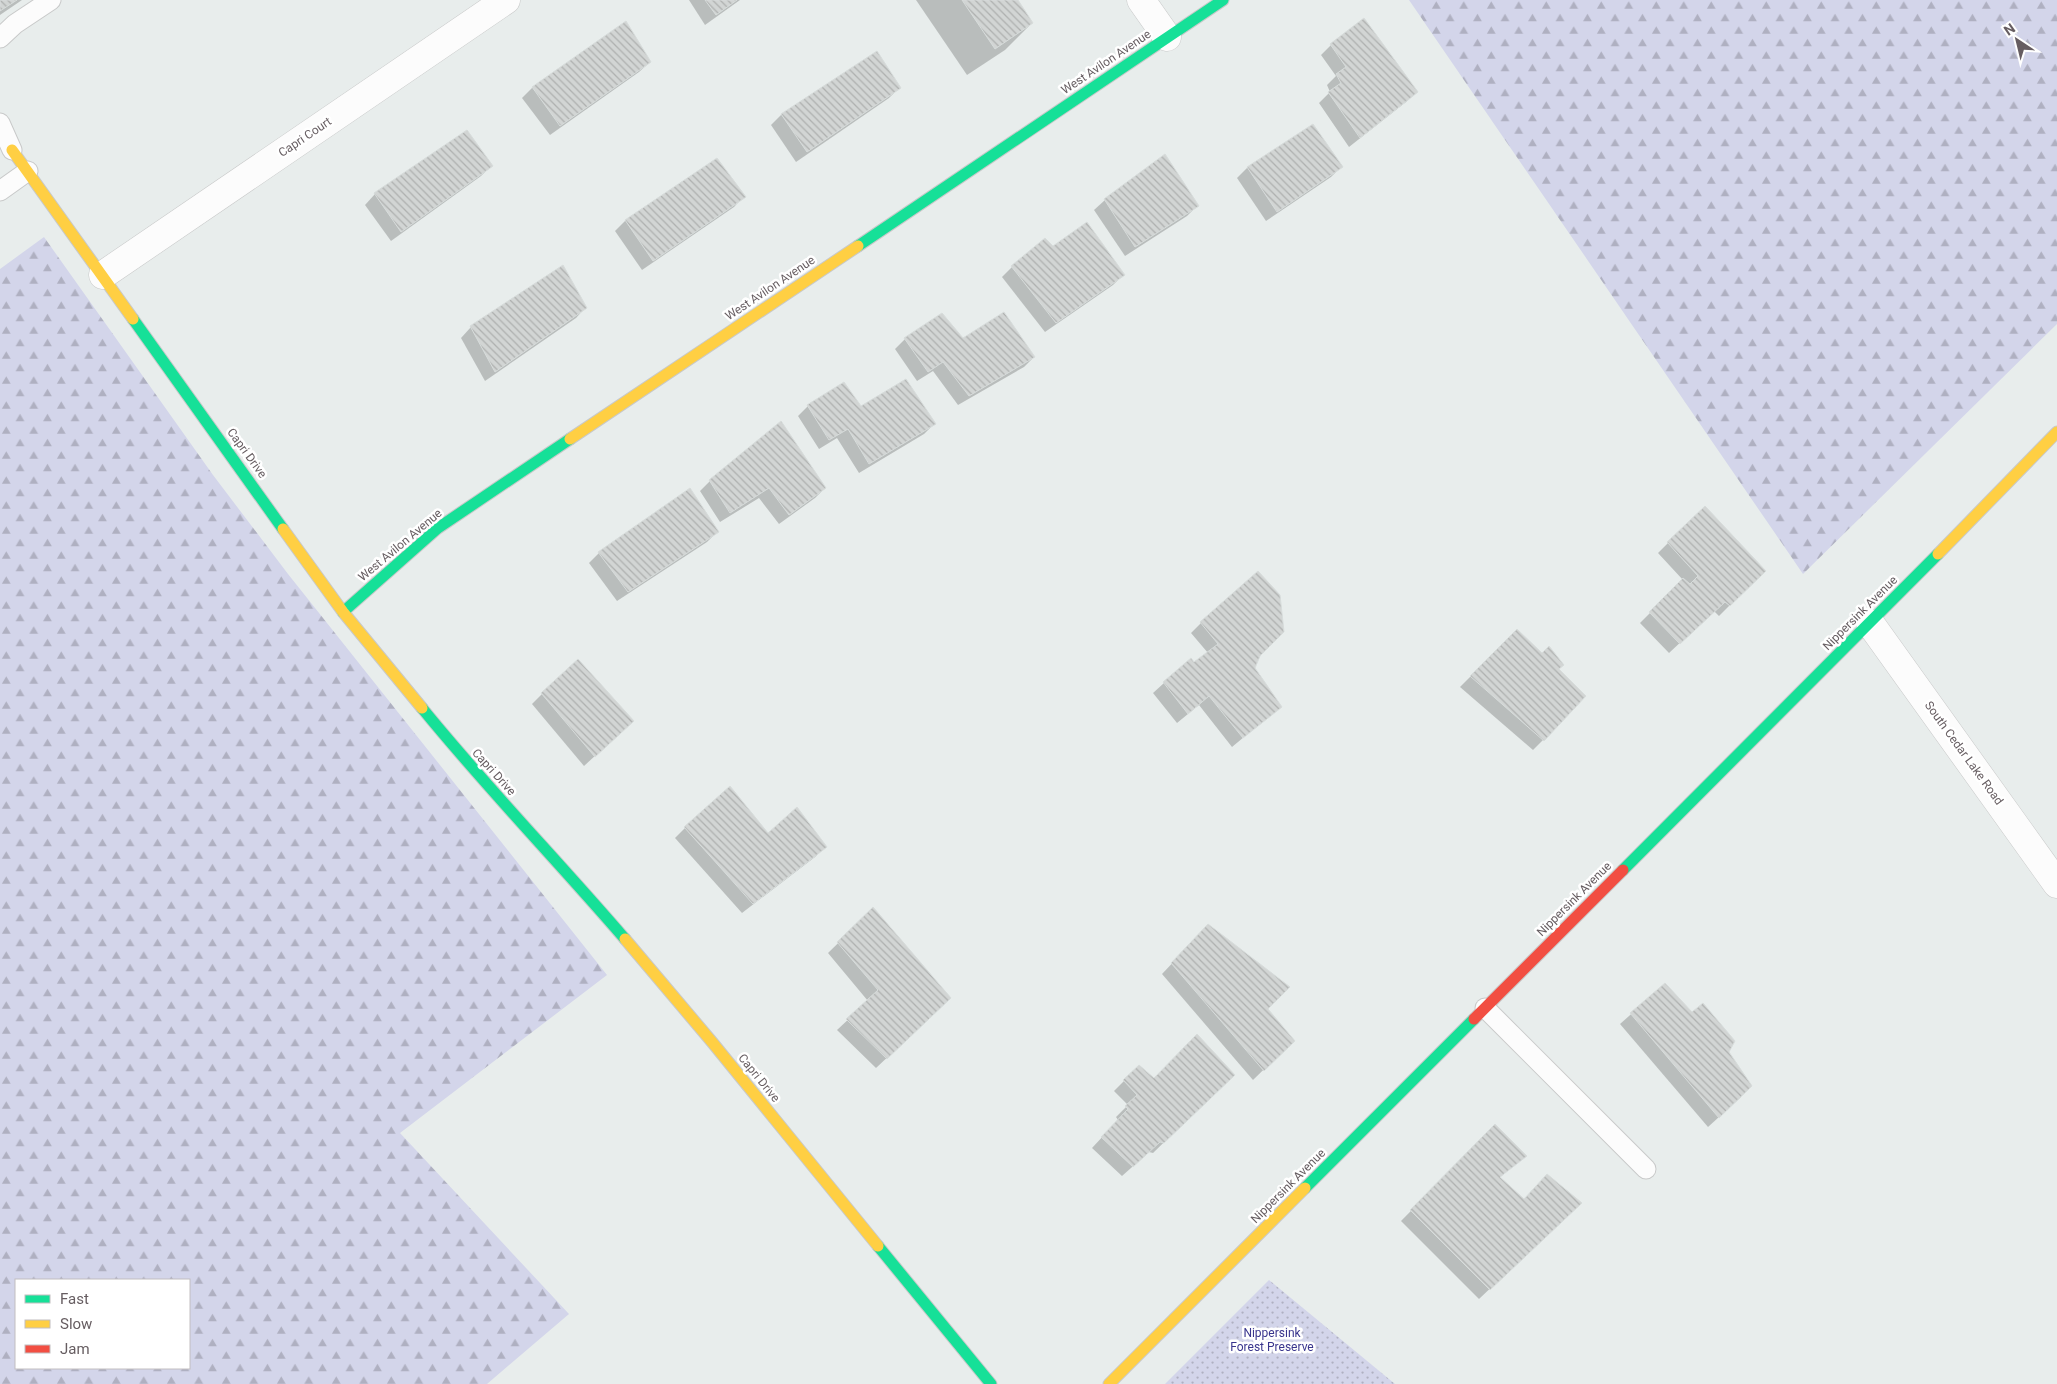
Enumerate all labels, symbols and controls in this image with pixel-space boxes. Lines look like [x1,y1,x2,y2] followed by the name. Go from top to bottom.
[1992,15,2042,65] north arrow
[2001,20,2018,39] text: N
[1059,27,1153,97] street label: West Avilon Avenue
[276,114,334,160] street label: Capri Court
[723,253,817,323] street label: West Avilon Avenue
[224,425,270,481] street label: Capri Drive
[355,506,445,584] street label: West Avilon Avenue
[1820,573,1900,653] street label: Nippersink Avenue
[1922,699,2006,807] street label: South Cedar Lake Road
[469,746,519,798] street label: Capri Drive
[1534,859,1614,939] street label: Nippersink Avenue
[735,1051,783,1105] street label: Capri Drive
[1248,1146,1328,1226] street label: Nippersink Avenue
[15,1279,190,1369] legend
[60,1290,89,1308] text: Fast
[60,1315,92,1333] text: Slow
[1230,1326,1314,1354] park label: Nippersink Forest Preserve
[60,1340,90,1358] text: Jam

